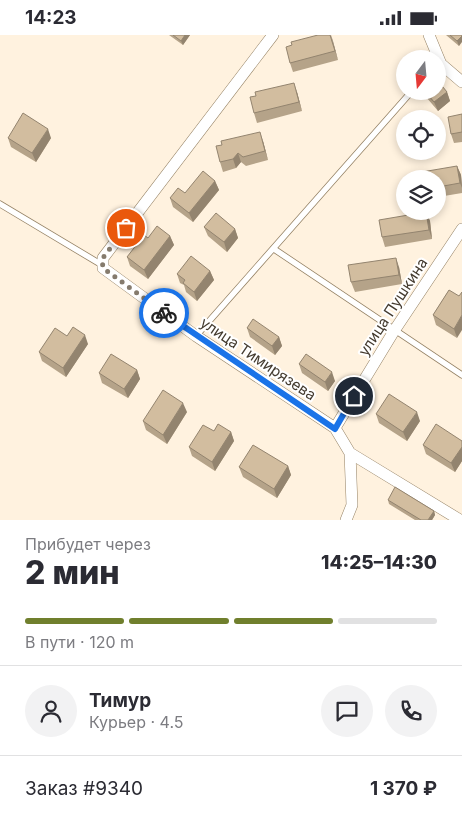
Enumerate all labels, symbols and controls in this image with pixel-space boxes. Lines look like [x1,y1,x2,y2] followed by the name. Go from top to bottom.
[25,6,77,29] text: 14:23
[396,50,446,100] north arrow
[396,50,446,220] map controls
[396,110,446,160] button: locate
[396,170,446,220] button: layers
[105,207,147,249] pin
[112,214,140,242] icon: bag
[354,254,431,359] street label: улица Пушкина
[139,288,189,338] courier
[150,299,178,327] icon: bike
[197,313,320,404] street label: улица Тимирязева
[333,375,375,417] pin
[340,382,368,410] icon: home
[25,534,151,554] text: Прибудет через
[321,551,437,574] text: 14:25–14:30
[25,553,120,592] text: 2 мин
[25,632,134,652] text: В пути · 120 m
[25,685,77,737] button: person
[321,685,373,737] button: chat
[385,685,437,737] button: phone
[89,689,151,712] text: Тимур
[89,712,183,732] text: Курьер · 4.5
[25,777,143,800] text: Заказ #9340
[370,777,437,800] text: 1 370 ₽

